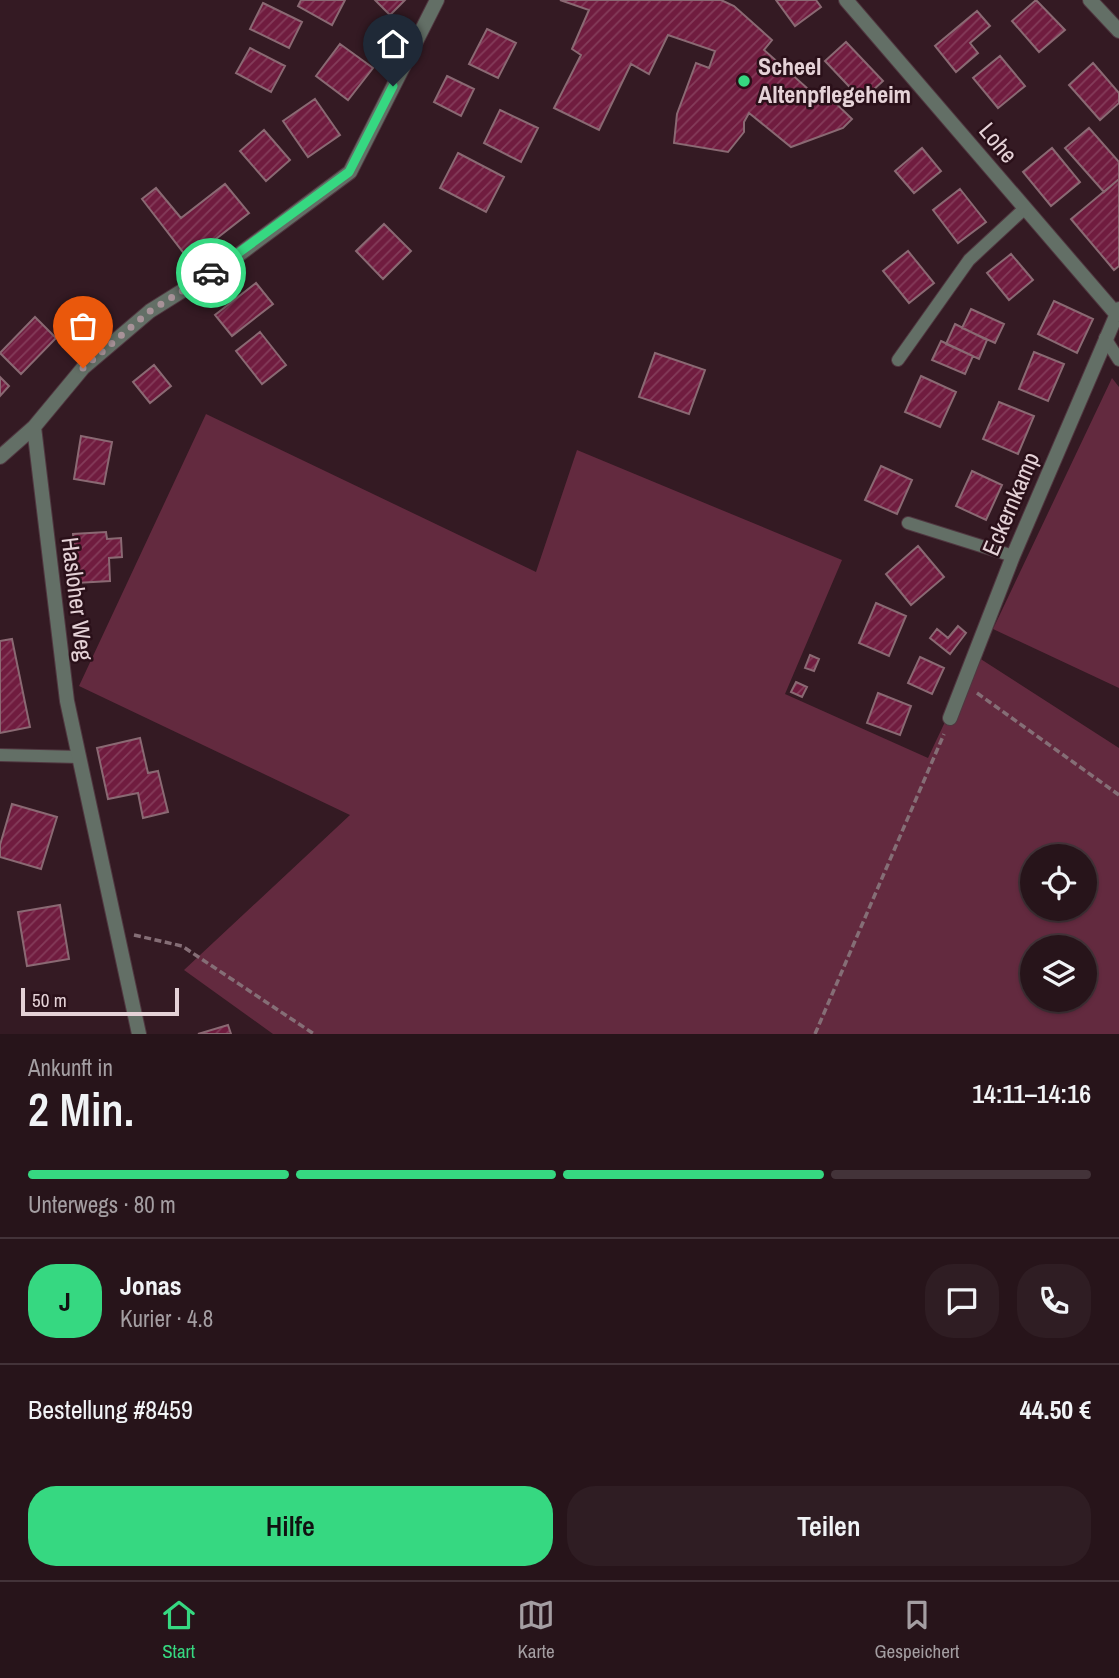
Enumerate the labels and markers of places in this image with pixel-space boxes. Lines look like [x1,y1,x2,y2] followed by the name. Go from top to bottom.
[363,14,423,86] pin
[758,50,911,110] place label: Scheel Altenpflegeheim
[736,73,752,89] marker: Scheel Altenpflegeheim
[53,296,113,368] pin

